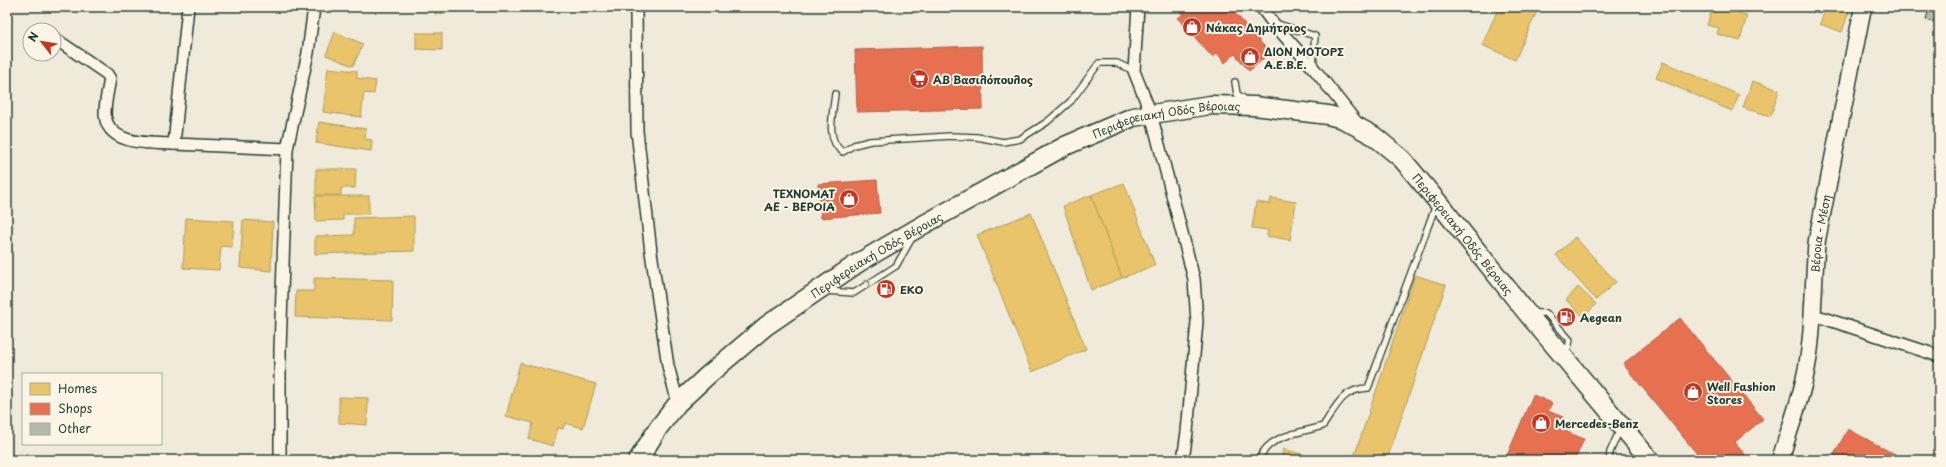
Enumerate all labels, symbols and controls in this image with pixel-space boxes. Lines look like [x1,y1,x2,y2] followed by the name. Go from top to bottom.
[1181,16,1203,38] shop icon: Νάκας Δημήτριος
[1206,19,1307,36] place label: Νάκας Δημήτριος
[22,22,62,62] north arrow
[23,28,43,45] text: N
[1264,43,1344,73] place label: ΔΙΟΝ ΜΟΤΟΡΣ Α.Ε.Β.Ε.
[1239,46,1261,68] shop icon: ΔΙΟΝ ΜΟΤΟΡΣ Α.Ε.Β.Ε.
[908,68,930,90] supermarket icon: ΑΒ Βασιλόπουλος
[933,71,1033,88] place label: ΑΒ Βασιλόπουλος
[1089,96,1241,142] street label: Περιφερειακή Οδός Βέροιας
[1408,169,1518,299] street label: Περιφερειακή Οδός Βέροιας
[764,185,835,215] place label: ΤΕΧΝΟΜΑΤ ΑΕ - ΒΕΡΟΙΑ
[838,188,860,210] shop icon: ΤΕΧΝΟΜΑΤ ΑΕ - ΒΕΡΟΙΑ
[1806,193,1834,273] street label: Βέροια - Μέση
[807,207,945,302] street label: Περιφερειακή Οδός Βέροιας
[875,278,897,300] fuel station icon: EKO
[864,281,871,288] one-way arrow
[900,281,924,298] place label: EKO
[1555,306,1577,328] fuel station icon: Aegean
[1580,309,1622,326] place label: Aegean
[22,373,162,445] legend
[1707,378,1776,408] place label: Well Fashion Stores
[58,379,97,397] text: Homes
[1682,381,1704,403] shop icon: Well Fashion Stores
[58,399,93,417] text: Shops
[1530,412,1552,434] shop icon: Mercedes-Benz
[1555,415,1639,432] place label: Mercedes-Benz
[58,419,91,437] text: Other

